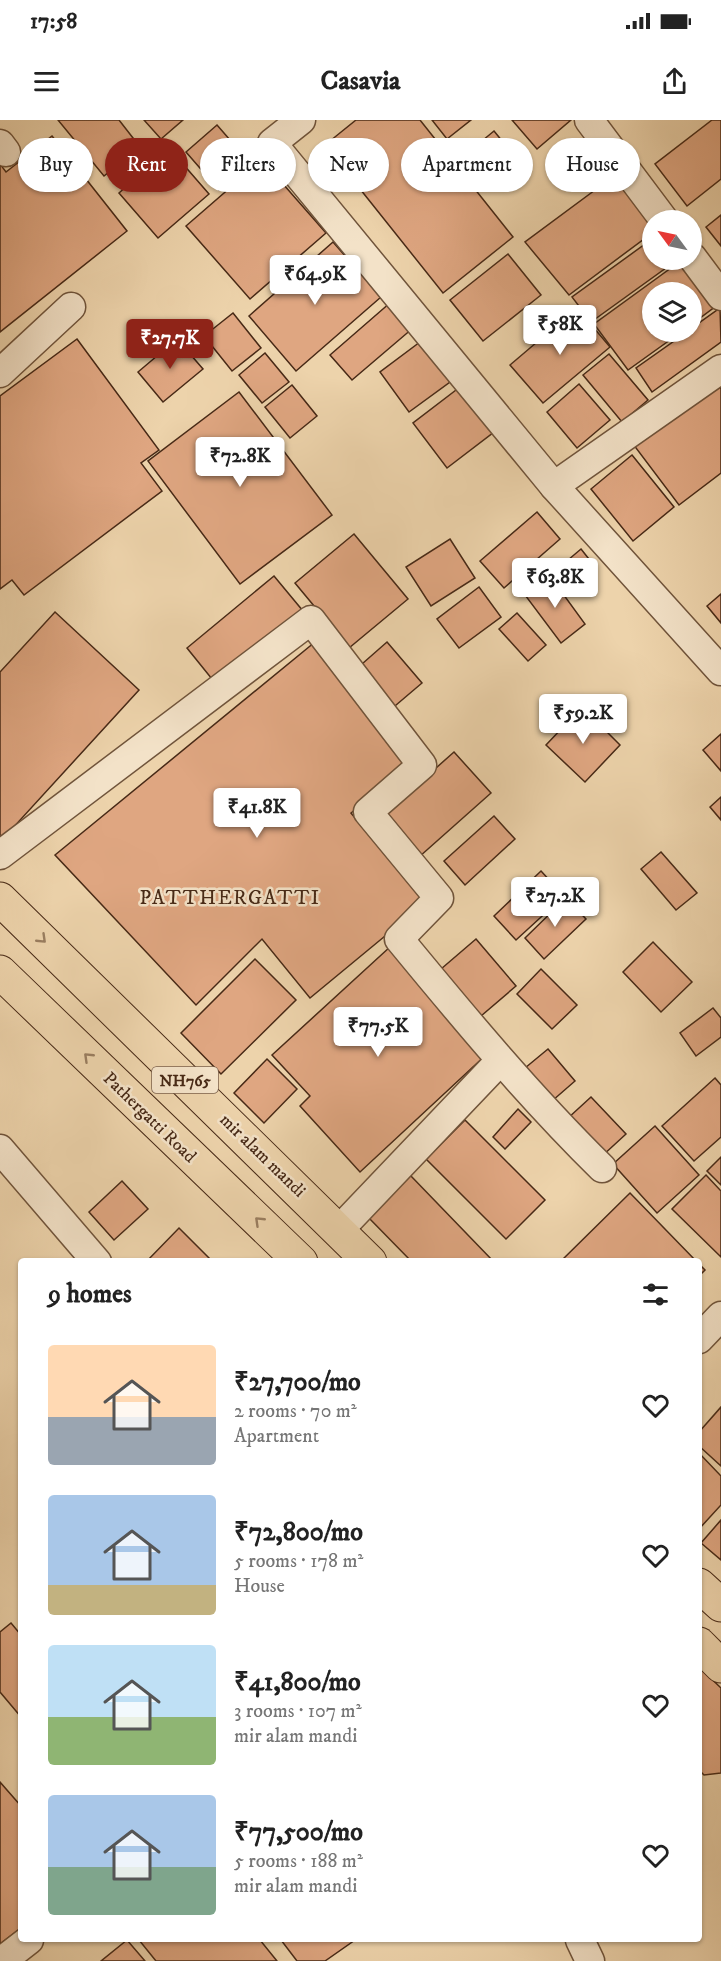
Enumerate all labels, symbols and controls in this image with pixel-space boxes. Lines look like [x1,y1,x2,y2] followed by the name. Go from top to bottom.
[30,8,77,35] text: 17:58
[320,64,401,98] text: Casavia
[30,65,63,98] icon: menu
[658,65,691,98] icon: share
[18,138,93,192] chip: Buy
[105,138,188,192] chip: Rent
[200,138,296,192] chip: Filters
[308,138,389,192] chip: New
[401,138,533,192] chip: Apartment
[545,138,640,192] chip: House
[642,210,702,270] north arrow
[642,210,702,342] map controls
[266,255,364,306] pin: ₹64.9K
[284,262,346,287] text: ₹64.9K
[642,282,702,342] button: layers
[524,305,596,356] pin: ₹58K
[537,312,583,337] text: ₹58K
[121,319,219,370] pin: ₹27.7K
[140,326,200,351] text: ₹27.7K
[191,437,289,488] pin: ₹72.8K
[210,444,270,469] text: ₹72.8K
[506,558,604,609] pin: ₹63.8K
[526,565,584,590] text: ₹63.8K
[534,694,632,745] pin: ₹59.2K
[553,701,613,726] text: ₹59.2K
[208,788,306,839] pin: ₹41.8K
[227,795,287,820] text: ₹41.8K
[506,877,604,928] pin: ₹27.2K
[525,884,585,909] text: ₹27.2K
[139,886,321,911] district label: PATTHERGATTI
[35,932,46,943] one-way arrow
[329,1007,427,1058] pin: ₹77.5K
[348,1014,408,1039] text: ₹77.5K
[84,1053,95,1064] one-way arrow
[152,1067,218,1093] road number: NH765
[98,1068,201,1168] street label: Pathergatti Road
[215,1109,310,1202] street label: mir alam mandi
[255,1217,265,1228] one-way arrow
[48,1278,132,1311] text: 9 homes
[639,1278,672,1311] icon: filters
[234,1366,361,1399] text: ₹27,700/mo
[96,1369,168,1441] icon: home
[639,1389,672,1422] icon: heart
[234,1399,357,1424] text: 2 rooms · 70 m²
[234,1424,319,1449] text: Apartment
[234,1516,363,1549] text: ₹72,800/mo
[96,1519,168,1591] icon: home
[639,1539,672,1572] icon: heart
[234,1549,363,1574] text: 5 rooms · 178 m²
[234,1574,285,1599] text: House
[234,1666,361,1699] text: ₹41,800/mo
[96,1669,168,1741] icon: home
[639,1689,672,1722] icon: heart
[234,1699,362,1724] text: 3 rooms · 107 m²
[234,1724,357,1749] text: mir alam mandi
[234,1816,363,1849] text: ₹77,500/mo
[96,1819,168,1891] icon: home
[639,1839,672,1872] icon: heart
[234,1849,363,1874] text: 5 rooms · 188 m²
[234,1874,357,1899] text: mir alam mandi

